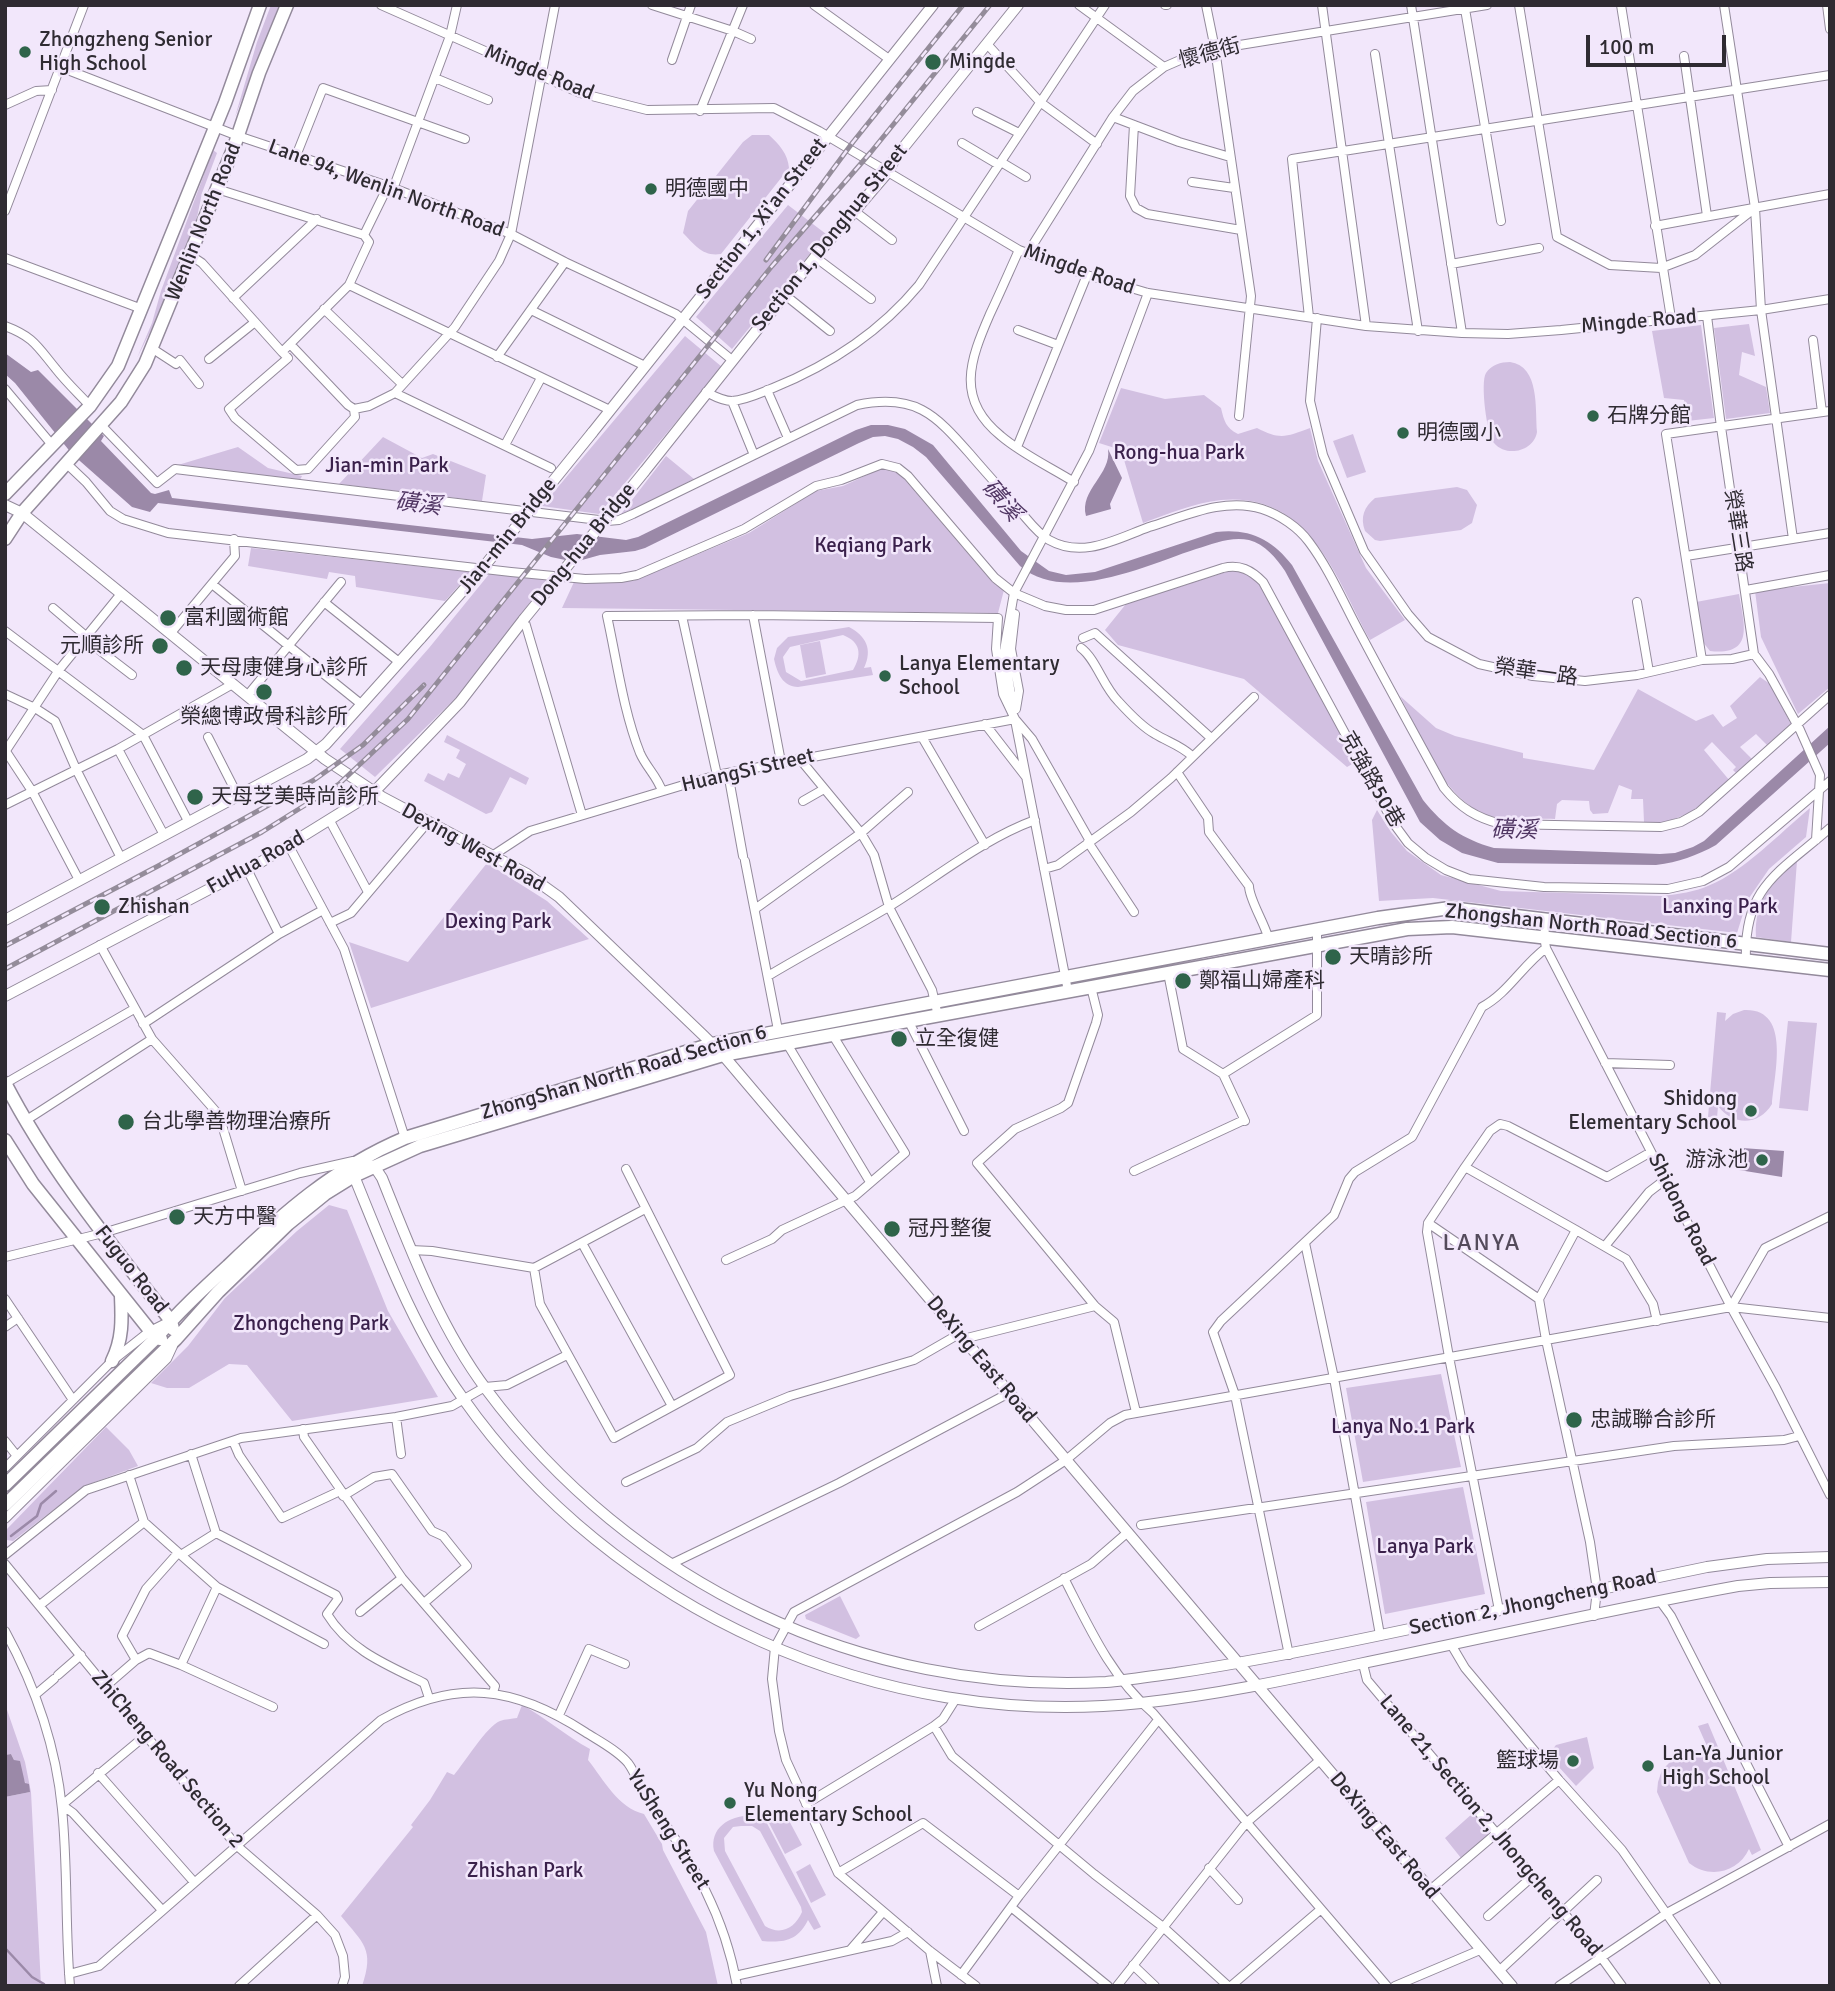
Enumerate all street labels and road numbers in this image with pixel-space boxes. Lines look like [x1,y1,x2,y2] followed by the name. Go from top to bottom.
[1176,34,1244,74] street label: 懷德街
[480,40,598,106] street label: Mingde Road
[691,133,833,305] street label: Section 1, Xi'an Street
[264,135,508,243] street label: Lane 94, Wenlin North Road
[161,139,247,305] street label: Wenlin North Road
[747,139,913,337] street label: Section 1, Donghua Street
[1020,239,1138,301] street label: Mingde Road
[1580,304,1698,340] street label: Mingde Road
[454,473,562,599] street label: Jian-min Bridge
[527,478,641,612] street label: Dong-hua Bridge
[1718,488,1756,574] street label: 榮華三路
[1493,655,1579,691] street label: 榮華一路
[1333,728,1409,832] street label: 克強路50巷
[679,743,817,799] street label: HuangSi Street
[397,798,549,898] street label: Dexing West Road
[203,826,309,900] street label: FuHua Road
[1443,899,1739,955] street label: Zhongshan North Road Section 6
[478,1020,770,1126] street label: ZhongShan North Road Section 6
[1642,1150,1720,1270] street label: Shidong Road
[89,1221,173,1319] street label: Fuguo Road
[921,1291,1041,1429] street label: DeXing East Road
[1407,1564,1659,1642] street label: Section 2, Jhongcheng Road
[85,1666,249,1854] street label: ZhiCheng Road Section 2
[1373,1690,1607,1962] street label: Lane 21, Section 2, Jhongcheng Road
[621,1765,715,1895] street label: YuSheng Street
[1324,1767,1444,1905] street label: DeXing East Road

